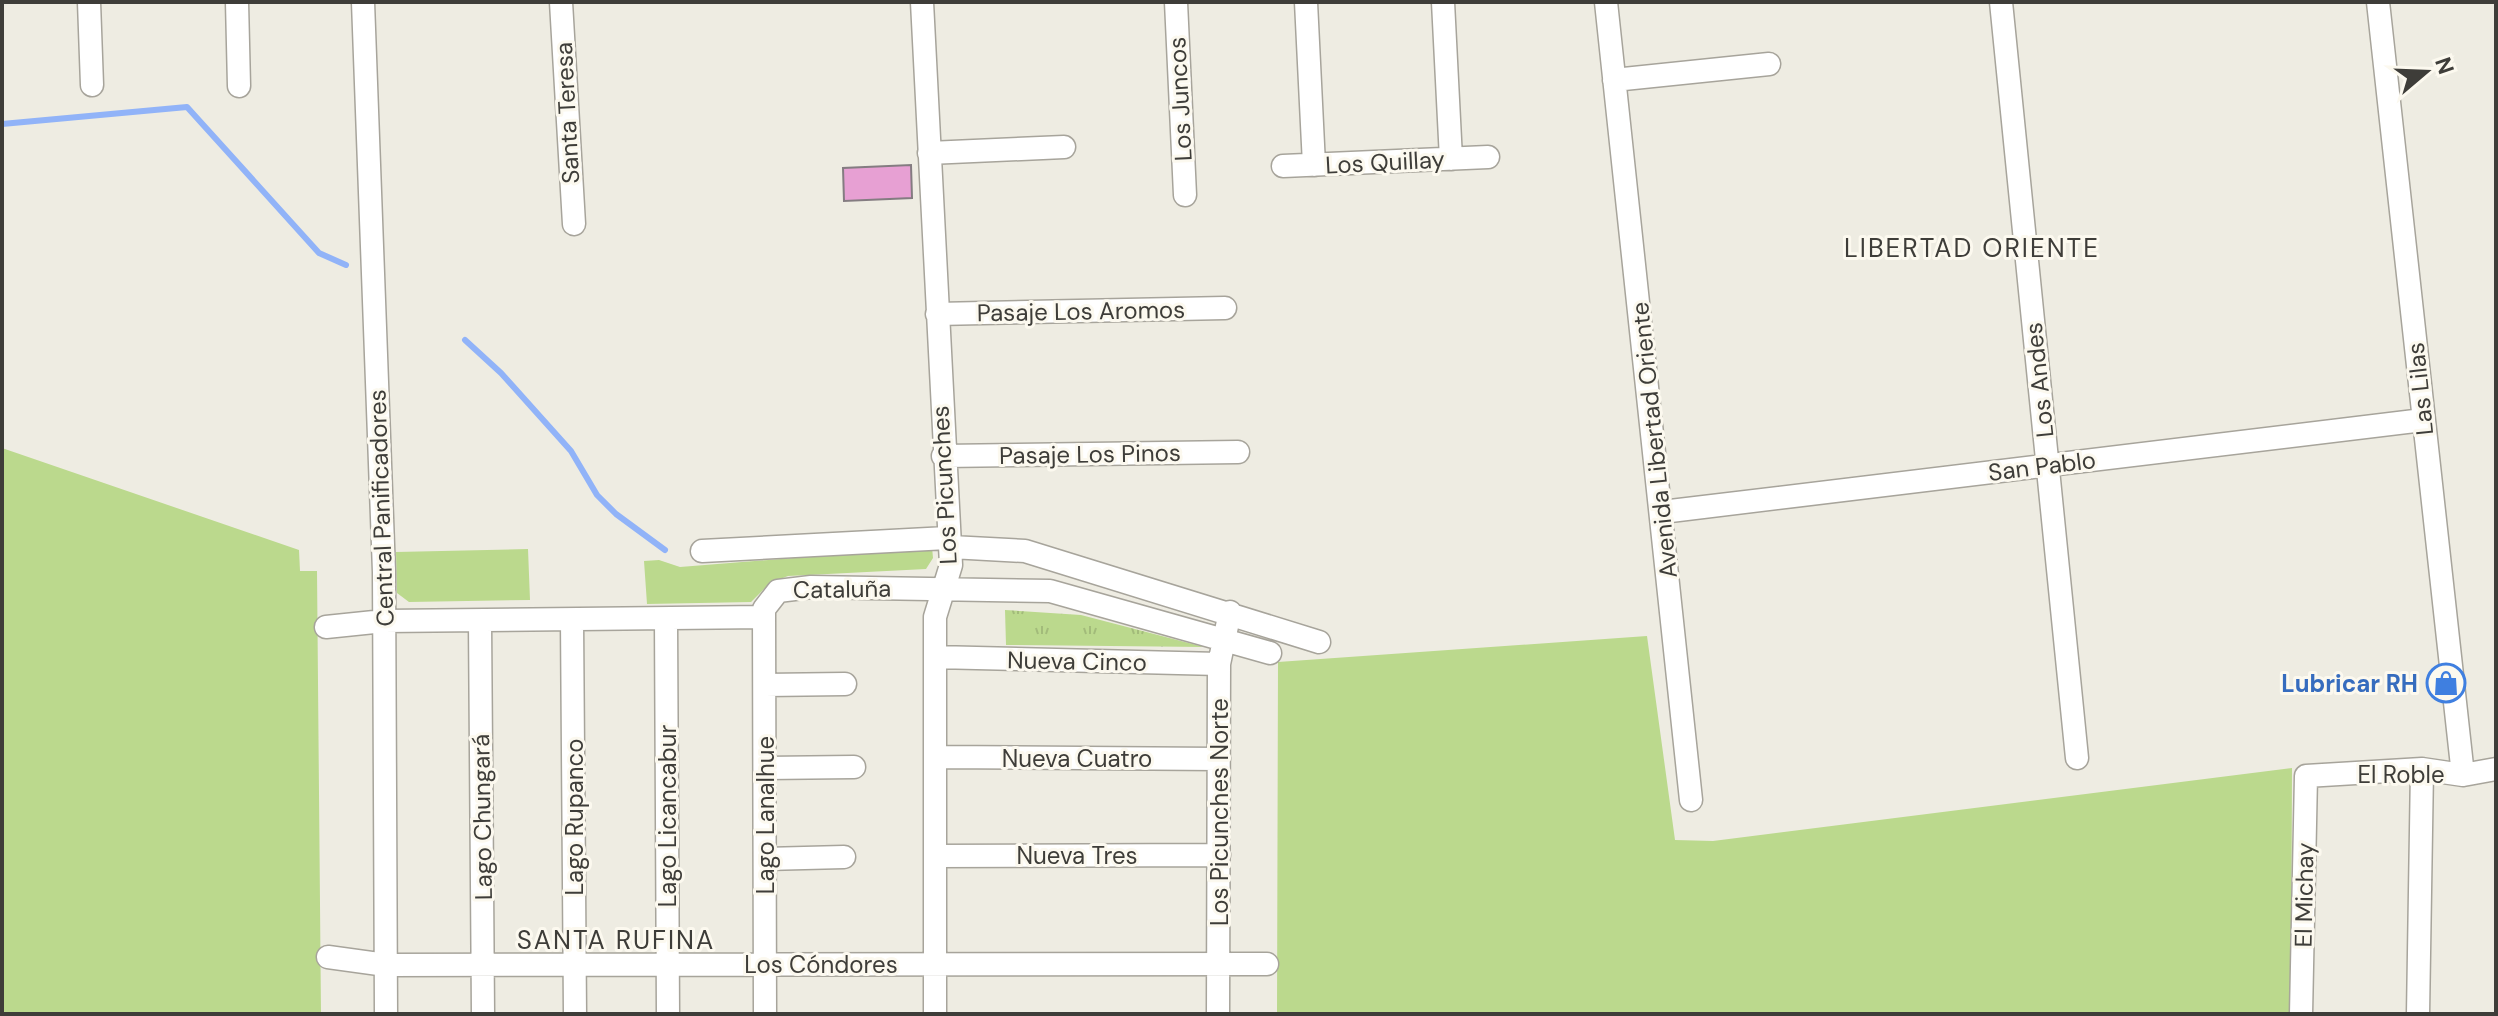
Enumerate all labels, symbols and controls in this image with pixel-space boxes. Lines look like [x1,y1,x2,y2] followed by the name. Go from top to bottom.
[2386,32,2466,112] north arrow
[1161,36,1199,162] street label: Los Juncos
[548,41,586,185] street label: Santa Teresa
[2428,53,2461,78] text: N
[1324,143,1446,181] street label: Los Quillay
[1844,231,2100,265] district label: LIBERTAD ORIENTE
[977,294,1185,328] street label: Pasaje Los Aromos
[1624,300,1684,580] street label: Avenida Libertad Oriente
[2018,321,2060,439] street label: Los Andes
[2400,341,2440,437] street label: Las Lilas
[361,389,401,627] street label: Central Panificadores
[924,405,964,565] street label: Los Picunches
[999,437,1181,471] street label: Pasaje Los Pinos
[1986,444,2098,488] street label: San Pablo
[793,573,891,605] street label: Cataluña
[1007,644,1147,678] street label: Nueva Cinco
[2425,662,2467,704] shop icon: Lubricar RH
[2281,668,2418,699] place label: Lubricar RH
[1204,698,1235,926] street label: Los Picunches Norte
[652,725,683,907] street label: Lago Licancabur
[465,734,499,900] street label: Lago Chungará
[750,736,781,894] street label: Lago Lanalhue
[559,738,590,896] street label: Lago Rupanco
[1002,743,1152,774] street label: Nueva Cuatro
[2357,759,2445,790] street label: El Roble
[1016,840,1138,871] street label: Nueva Tres
[2288,842,2320,948] street label: El Michay
[517,923,715,957] district label: SANTA RUFINA
[744,949,898,980] street label: Los Cóndores

